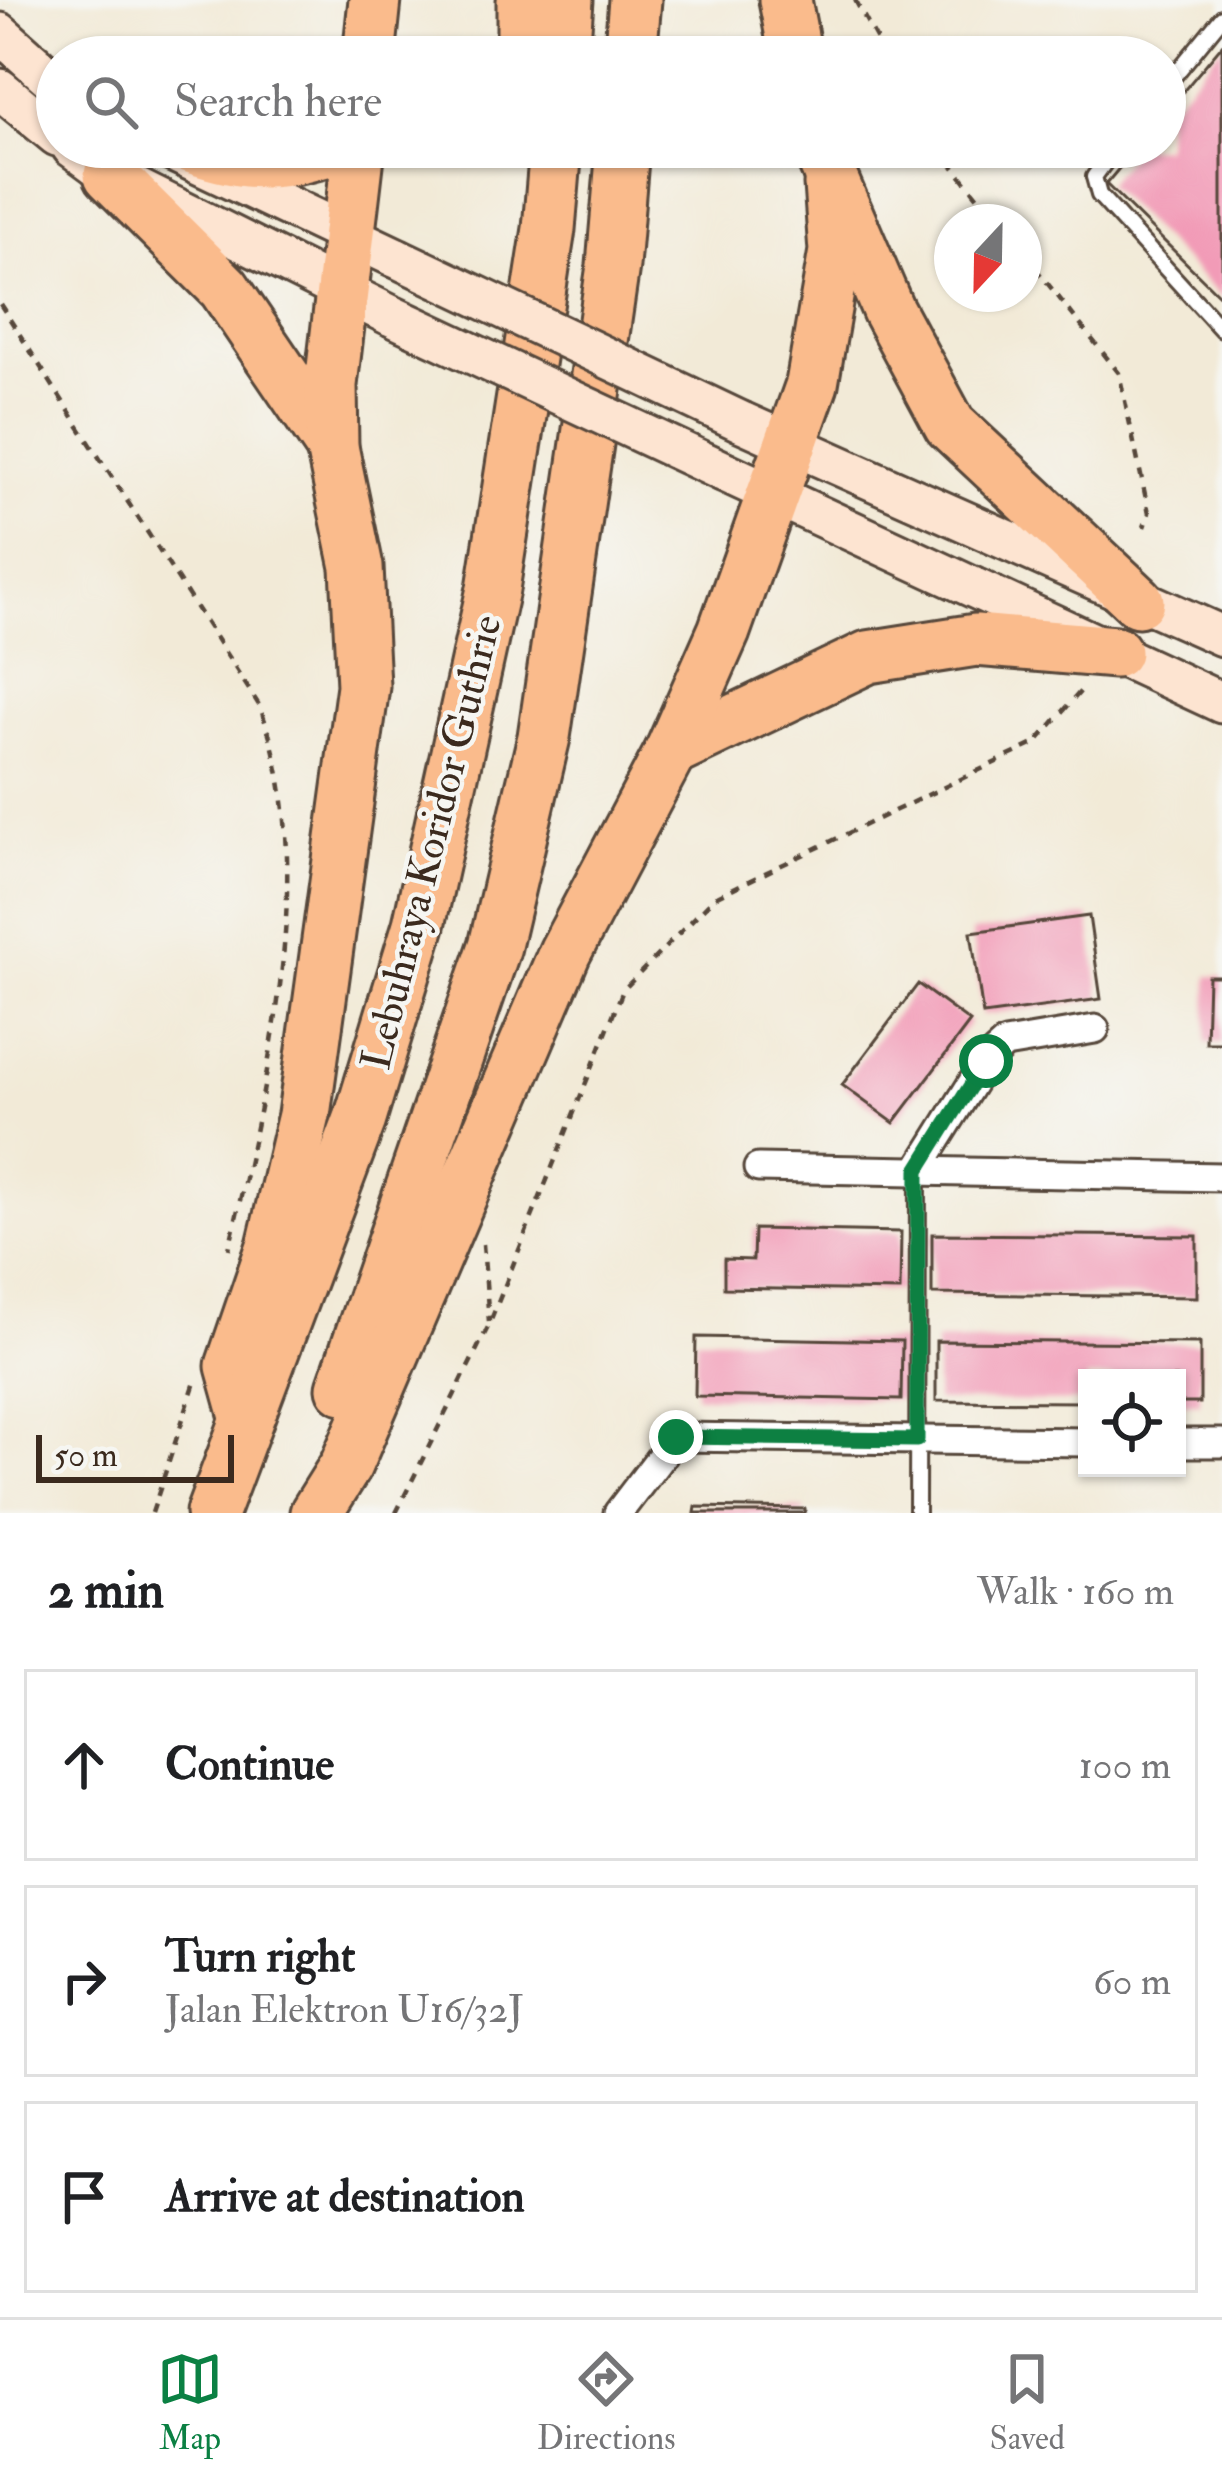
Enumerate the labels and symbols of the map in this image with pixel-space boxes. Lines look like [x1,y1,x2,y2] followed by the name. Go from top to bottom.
[934,204,1042,312] north arrow
[350,610,514,1075] street label: Lebuhraya Koridor Guthrie
[959,1034,1013,1088] route start
[649,1410,703,1464] route end
[36,1429,234,1482] scale bar

